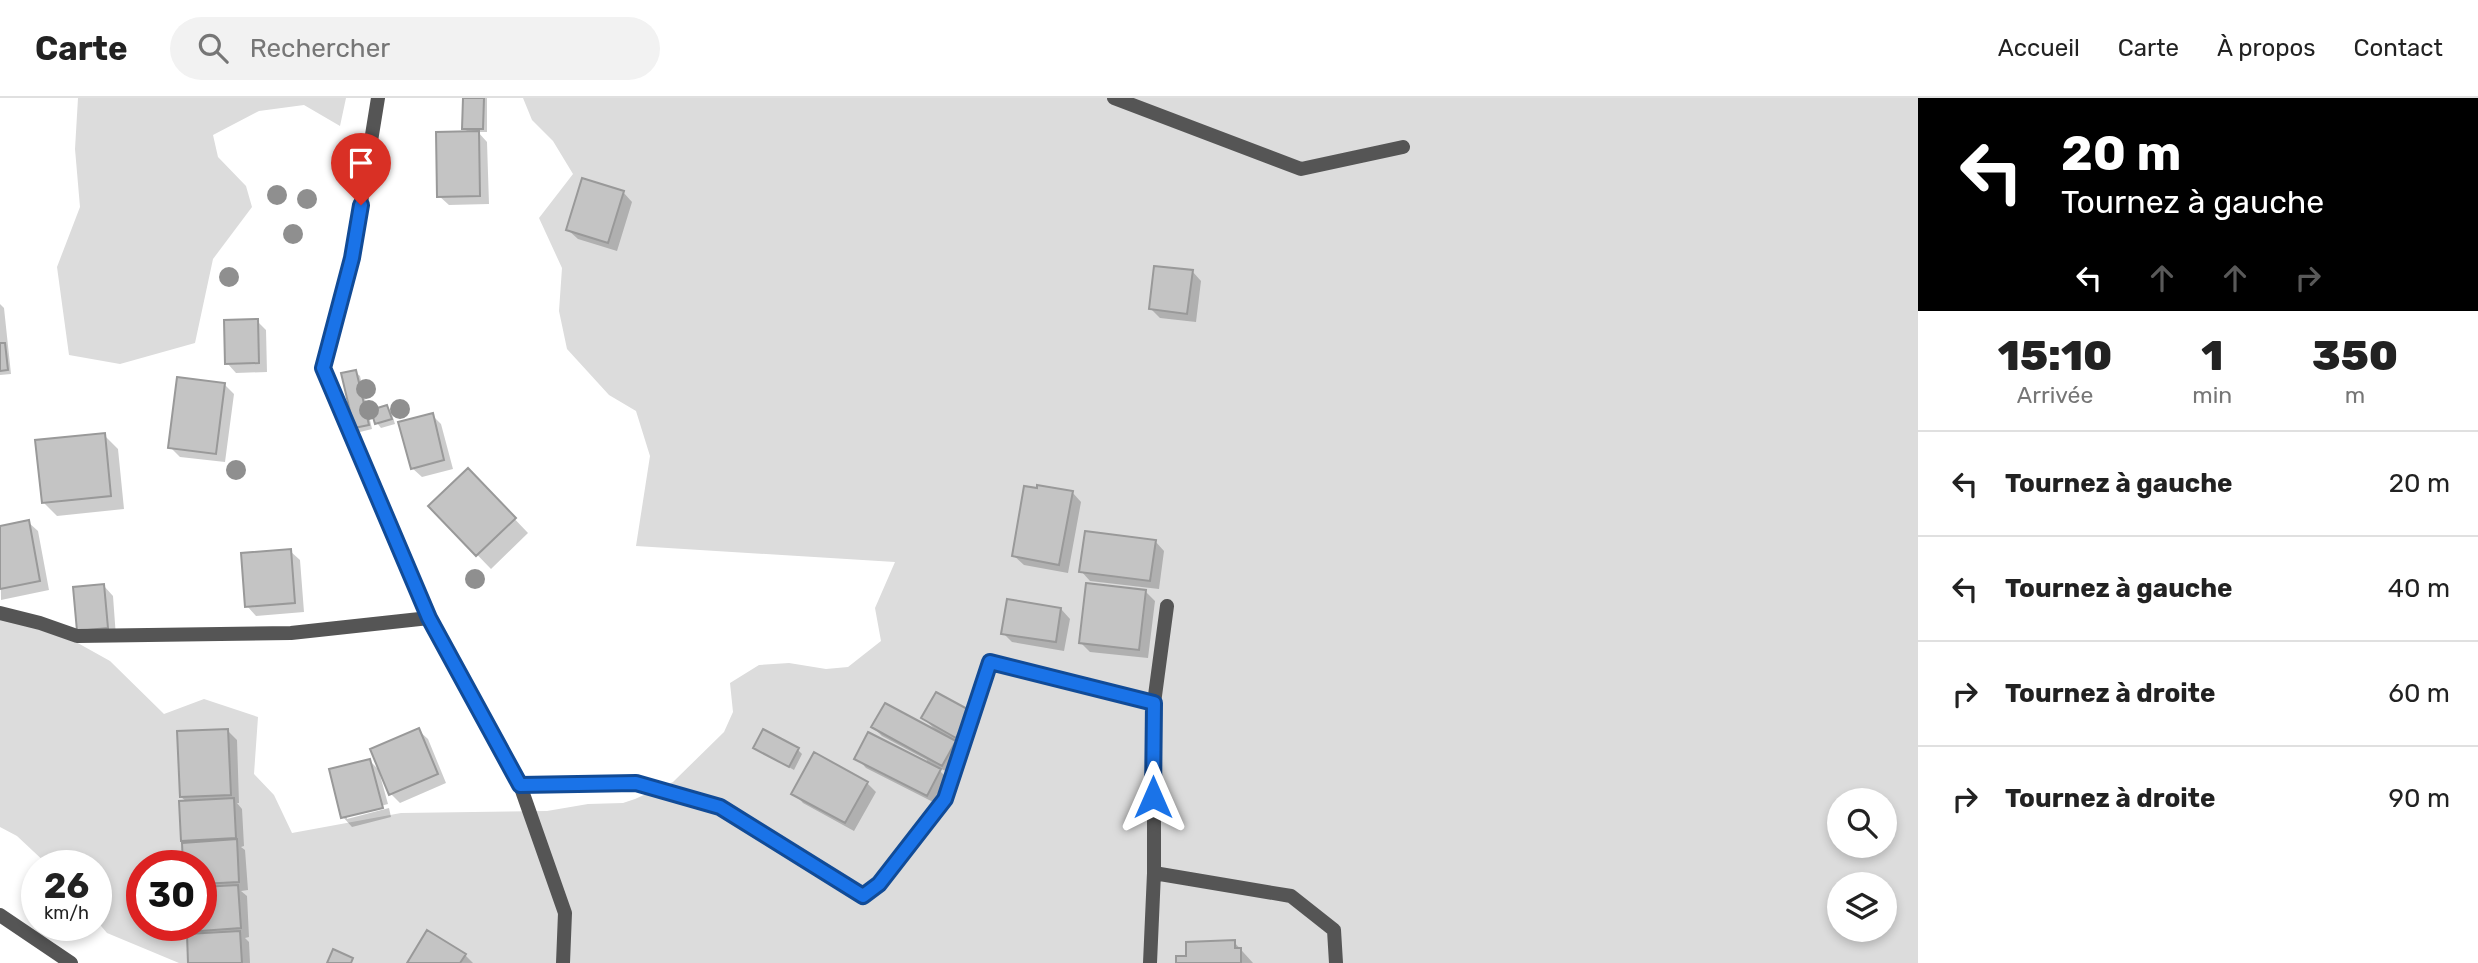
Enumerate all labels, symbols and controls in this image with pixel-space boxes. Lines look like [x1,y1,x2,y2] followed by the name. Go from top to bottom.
[170,17,660,80] search box
[35,29,128,68] text: Carte
[194,29,232,67] icon: search
[250,33,390,64] text: Rechercher
[1998,34,2080,62] text: Accueil
[2118,34,2179,62] text: Carte
[2217,34,2316,62] text: À propos
[2354,34,2443,62] text: Contact
[2061,124,2182,182] text: 20 m
[1946,126,2037,217] icon: left
[331,133,391,205] pin
[342,144,380,182] icon: arrive
[2061,183,2324,221] text: Tournez à gauche
[2070,259,2108,297] icon: left
[2143,259,2181,297] icon: ahead
[2216,259,2254,297] icon: ahead
[2289,259,2327,297] icon: right
[1998,331,2112,381] text: 15:10
[2201,331,2223,381] text: 1
[2312,331,2398,381] text: 350
[2017,381,2093,409] text: Arrivée
[2192,381,2232,409] text: min
[2345,381,2365,409] text: m
[1946,465,1984,503] icon: left
[2005,468,2233,499] text: Tournez à gauche
[2389,468,2450,499] text: 20 m
[1946,570,1984,608] icon: left
[2005,573,2233,604] text: Tournez à gauche
[2388,573,2450,604] text: 40 m
[1946,675,1984,713] icon: right
[2005,678,2215,709] text: Tournez à droite
[2388,678,2450,709] text: 60 m
[1116,760,1190,834] position arrow
[1946,780,1984,818] icon: right
[2005,783,2215,814] text: Tournez à droite
[2389,783,2450,814] text: 90 m
[1827,788,1897,942] map controls
[1827,788,1897,858] button: search
[126,850,217,941] speed limit sign: 30
[44,865,89,907] text: 26
[1827,872,1897,942] button: layers
[44,902,89,924] text: km/h

